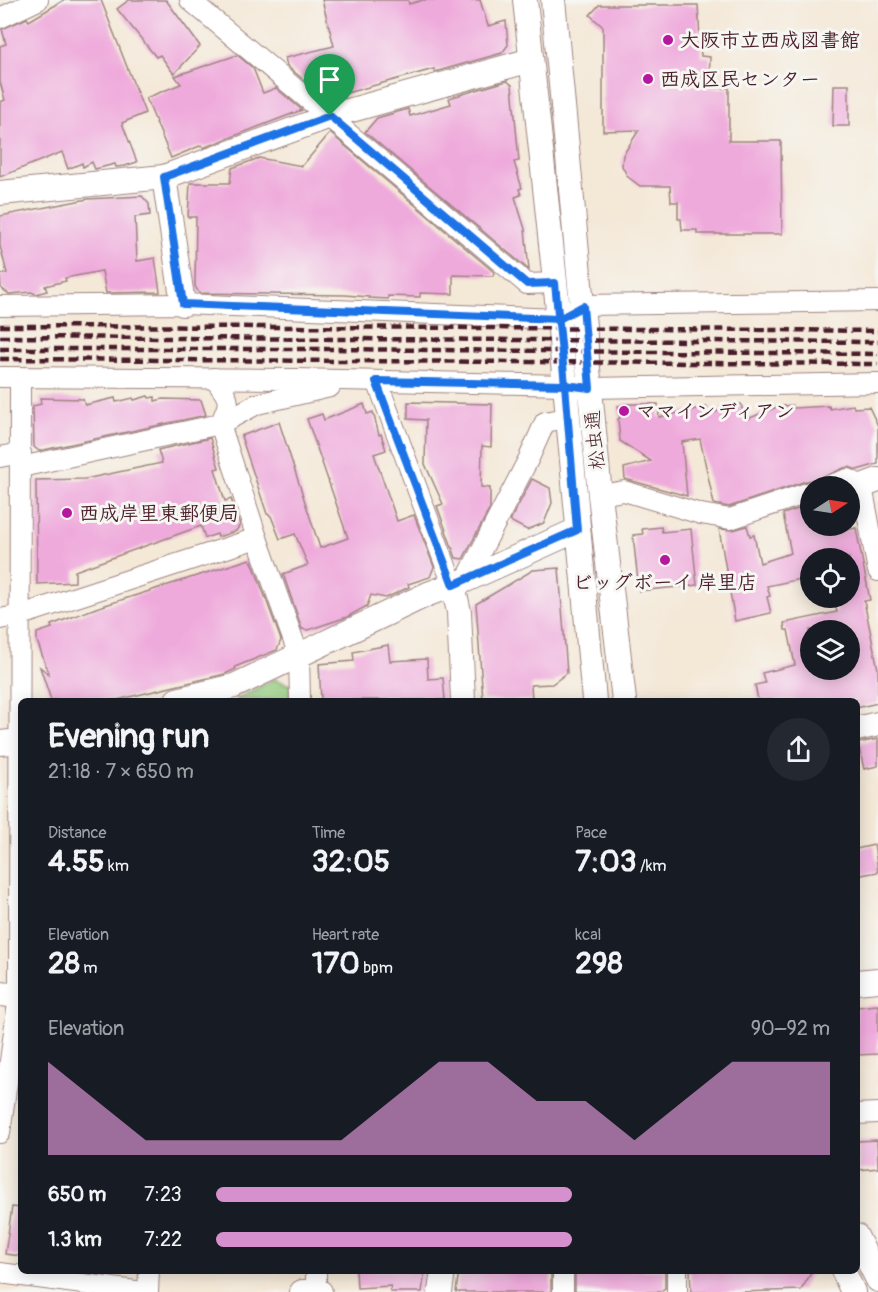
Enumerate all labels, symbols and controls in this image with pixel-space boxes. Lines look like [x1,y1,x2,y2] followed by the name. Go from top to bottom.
[680,28,860,53] place label: 大阪市立西成図書館
[661,33,675,47] marker: 大阪市立西成図書館
[304,54,355,116] pin
[313,63,346,96] icon: arrive
[660,67,820,92] place label: 西成区民センター
[641,72,655,86] marker: 西成区民センター
[636,399,795,424] place label: ママインディアン
[617,404,631,418] marker: ママインディアン
[580,409,610,471] street label: 松虫通
[800,476,860,536] north arrow
[800,476,860,680] map controls
[79,501,239,526] place label: 西成岸里東郵便局
[60,506,74,520] marker: 西成岸里東郵便局
[800,548,860,608] button: locate
[658,553,672,567] marker: ビッグボーイ 岸里店
[573,570,757,595] place label: ビッグボーイ 岸里店
[800,620,860,680] button: layers
[48,716,209,757] text: Evening run
[767,718,830,781] button: share
[48,759,194,784] text: 21:18 · 7 × 650 m
[48,823,107,843] text: Distance
[312,823,345,843] text: Time
[575,823,607,843] text: Pace
[48,843,105,880] text: 4.55
[312,843,390,880] text: 32:05
[575,843,636,880] text: 7:03
[105,856,129,876] text: km
[636,856,667,876] text: /km
[48,925,109,945] text: Elevation
[312,925,379,945] text: Heart rate
[575,925,601,945] text: kcal
[48,945,80,982] text: 28
[312,945,360,982] text: 170
[575,945,623,982] text: 298
[80,958,98,978] text: m
[360,958,393,978] text: bpm
[48,1016,124,1041] text: Elevation
[751,1016,830,1041] text: 90–92 m
[48,1182,106,1207] text: 650 m
[144,1182,182,1207] text: 7:23
[48,1227,102,1252] text: 1.3 km
[144,1227,182,1252] text: 7:22

